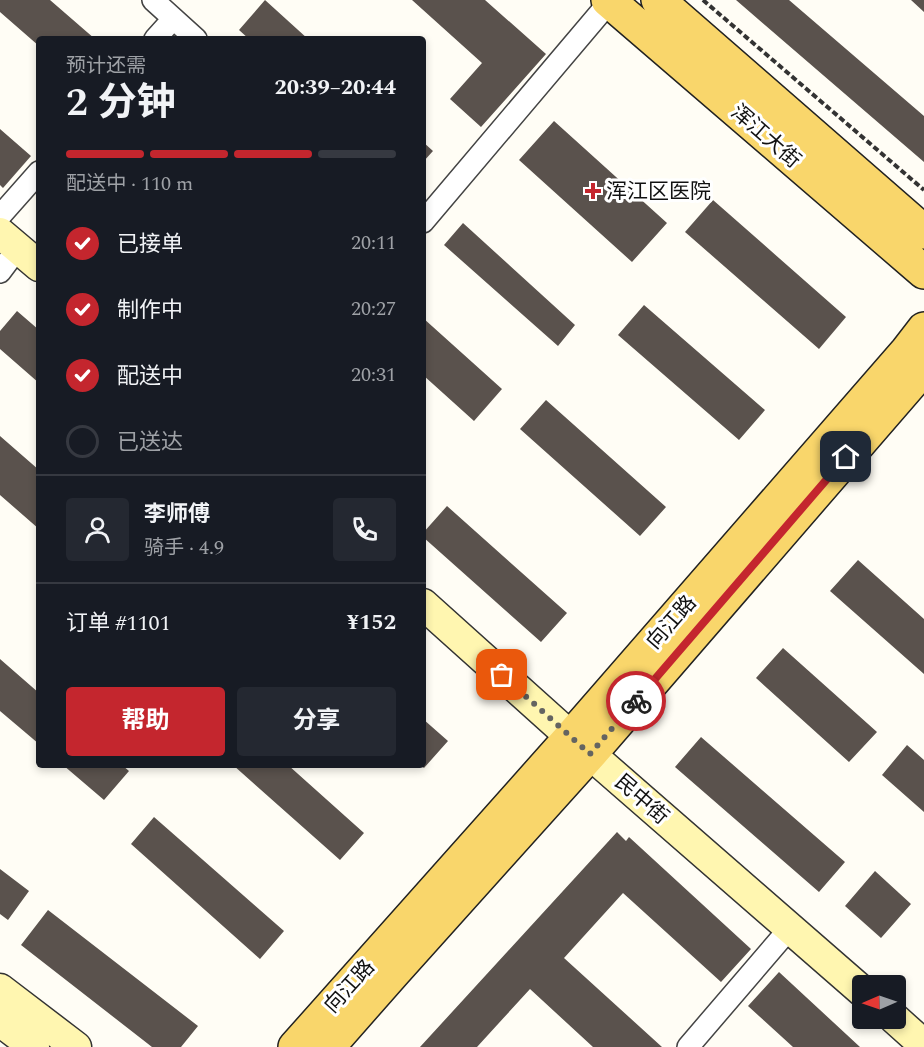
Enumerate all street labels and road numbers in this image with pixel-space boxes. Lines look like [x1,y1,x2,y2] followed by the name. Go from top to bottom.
[723,97,808,176] street label: 浑江大街
[639,588,704,657] street label: 向江路
[607,767,676,832] street label: 民中街
[317,953,383,1021] street label: 向江路

